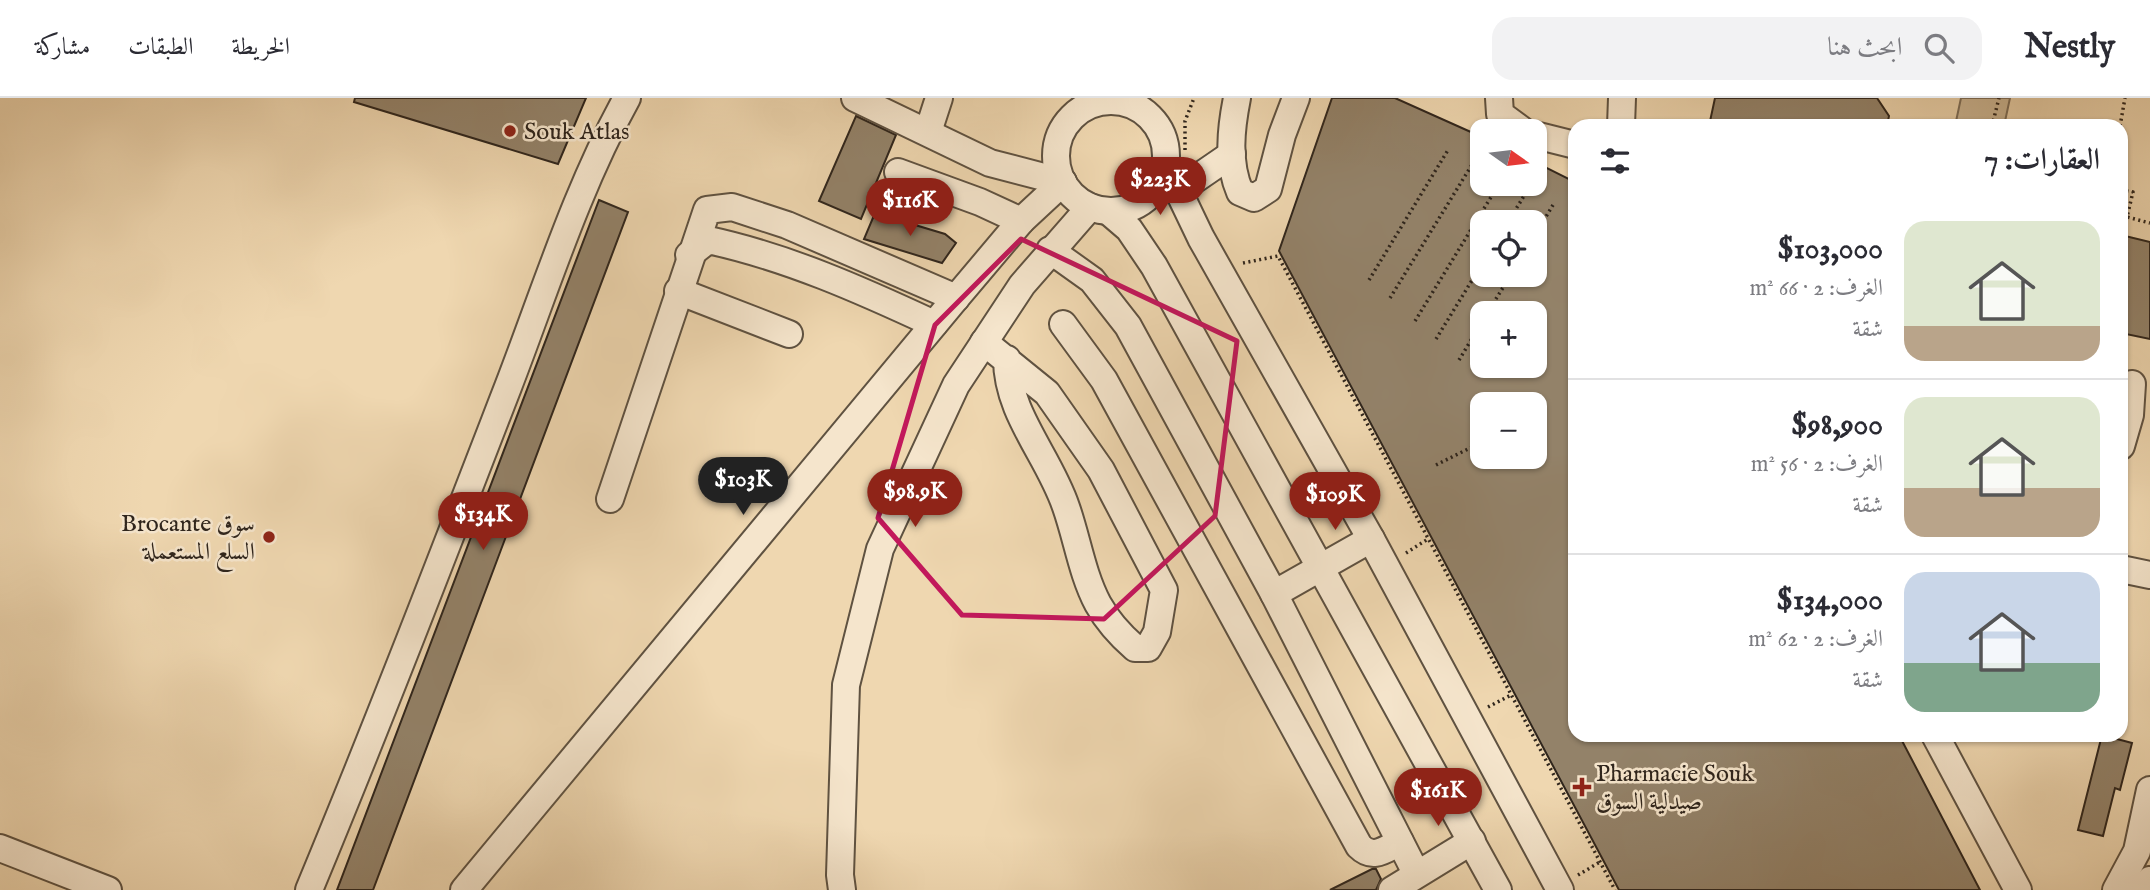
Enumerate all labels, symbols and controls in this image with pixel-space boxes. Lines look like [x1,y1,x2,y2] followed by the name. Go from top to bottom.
[1492,17,1982,80] search box
[2024,27,2115,69] text: Nestly
[1920,29,1958,67] icon: search
[1827,31,1902,64] text: ابحث هنا
[35,32,90,63] text: مشاركة
[128,32,194,63] text: الطبقات
[232,32,290,63] text: الخريطة
[524,117,630,148] place label: Souk Atlas
[1470,119,1547,196] north arrow
[1470,119,1547,469] map controls
[502,123,518,139] marker: Souk Atlas
[1596,142,1634,180] icon: filters
[1984,142,2100,180] text: العقارات: 7
[1111,158,1209,217] pin: $223K
[1130,165,1190,194] text: $223K
[861,178,959,238] pin: $116K
[882,186,938,215] text: $116K
[1470,210,1547,287] button: locate
[1777,231,1883,269] text: $103,000
[1960,249,2044,333] icon: home
[1749,274,1883,303] text: الغرف: 2 · 66 m²
[1470,301,1547,378] button: +
[1853,315,1883,344] text: شقة
[1470,392,1547,469] button: −
[1791,407,1883,445] text: $98,900
[1960,425,2044,509] icon: home
[1751,450,1883,479] text: الغرف: 2 · 56 m²
[694,458,792,517] pin: $103K
[714,465,772,494] text: $103K
[858,470,972,529] pin: $98.9K
[1286,472,1384,532] pin: $109K
[883,477,947,506] text: $98.9K
[1305,480,1365,509] text: $109K
[1853,491,1883,520] text: شقة
[434,492,532,552] pin: $134K
[454,500,512,529] text: $134K
[121,509,255,573] place label: Brocante سوق السلع المستعملة
[261,529,277,545] marker: Brocante سوق السلع المستعملة
[1776,582,1883,620] text: $134,000
[1960,600,2044,684] icon: home
[1748,625,1883,654] text: الغرف: 2 · 62 m²
[1853,666,1883,695] text: شقة
[1596,759,1754,818] place label: Pharmacie Souk صيدلية السوق
[1389,768,1487,828] pin: $161K
[1410,776,1466,805] text: $161K
[1574,779,1590,795] marker: Pharmacie Souk صيدلية السوق

